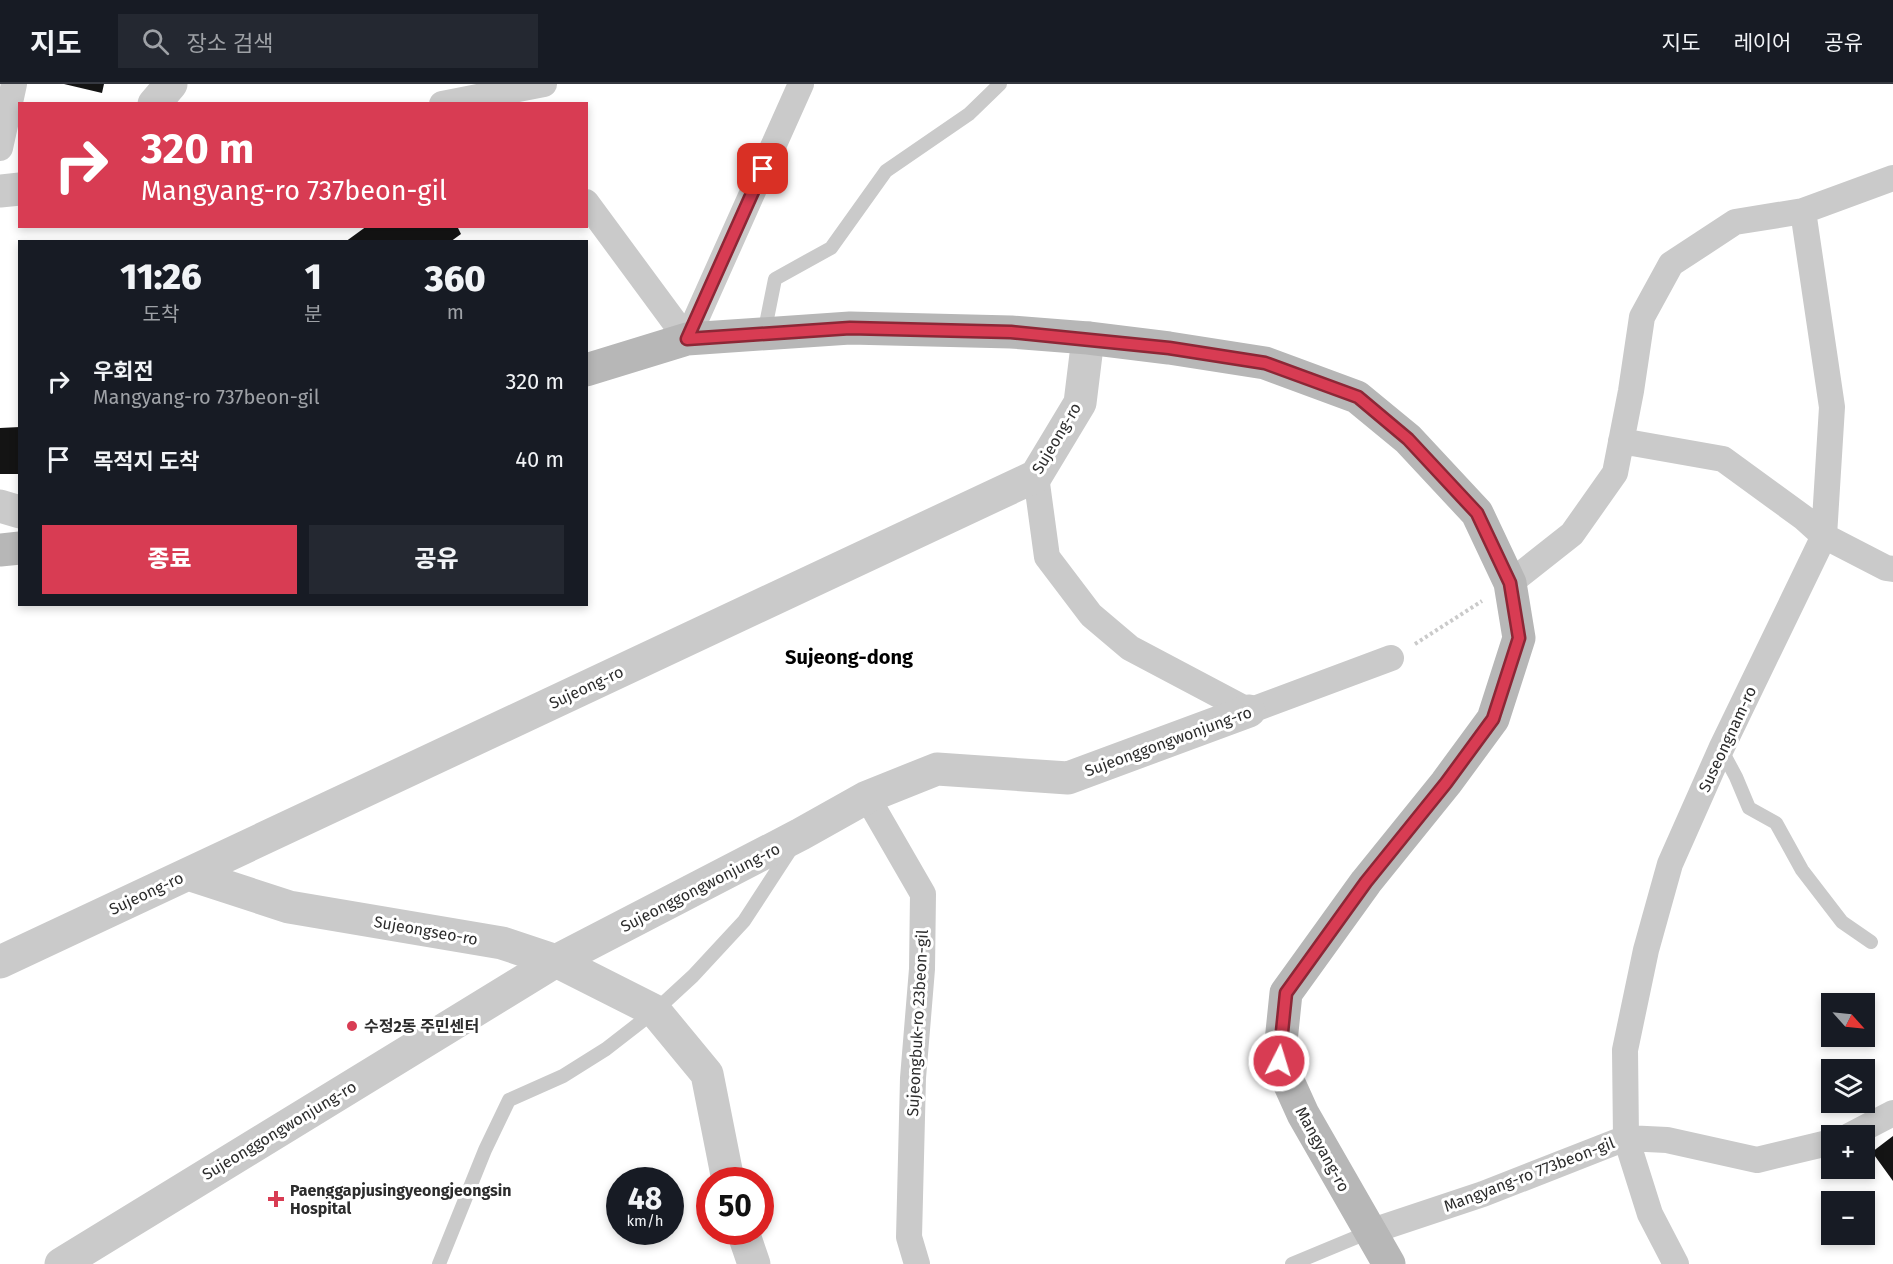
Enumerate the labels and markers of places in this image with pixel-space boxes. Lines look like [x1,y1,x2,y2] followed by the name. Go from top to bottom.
[737,143,788,194] pin
[364,1017,479,1036] place label: 수정2동 주민센터
[345,1019,359,1033] marker: 수정2동 주민센터
[290,1181,512,1218] place label: Paenggapjusingyeongjeongsin Hospital
[267,1190,285,1208] marker: Paenggapjusingyeongjeongsin Hospital

